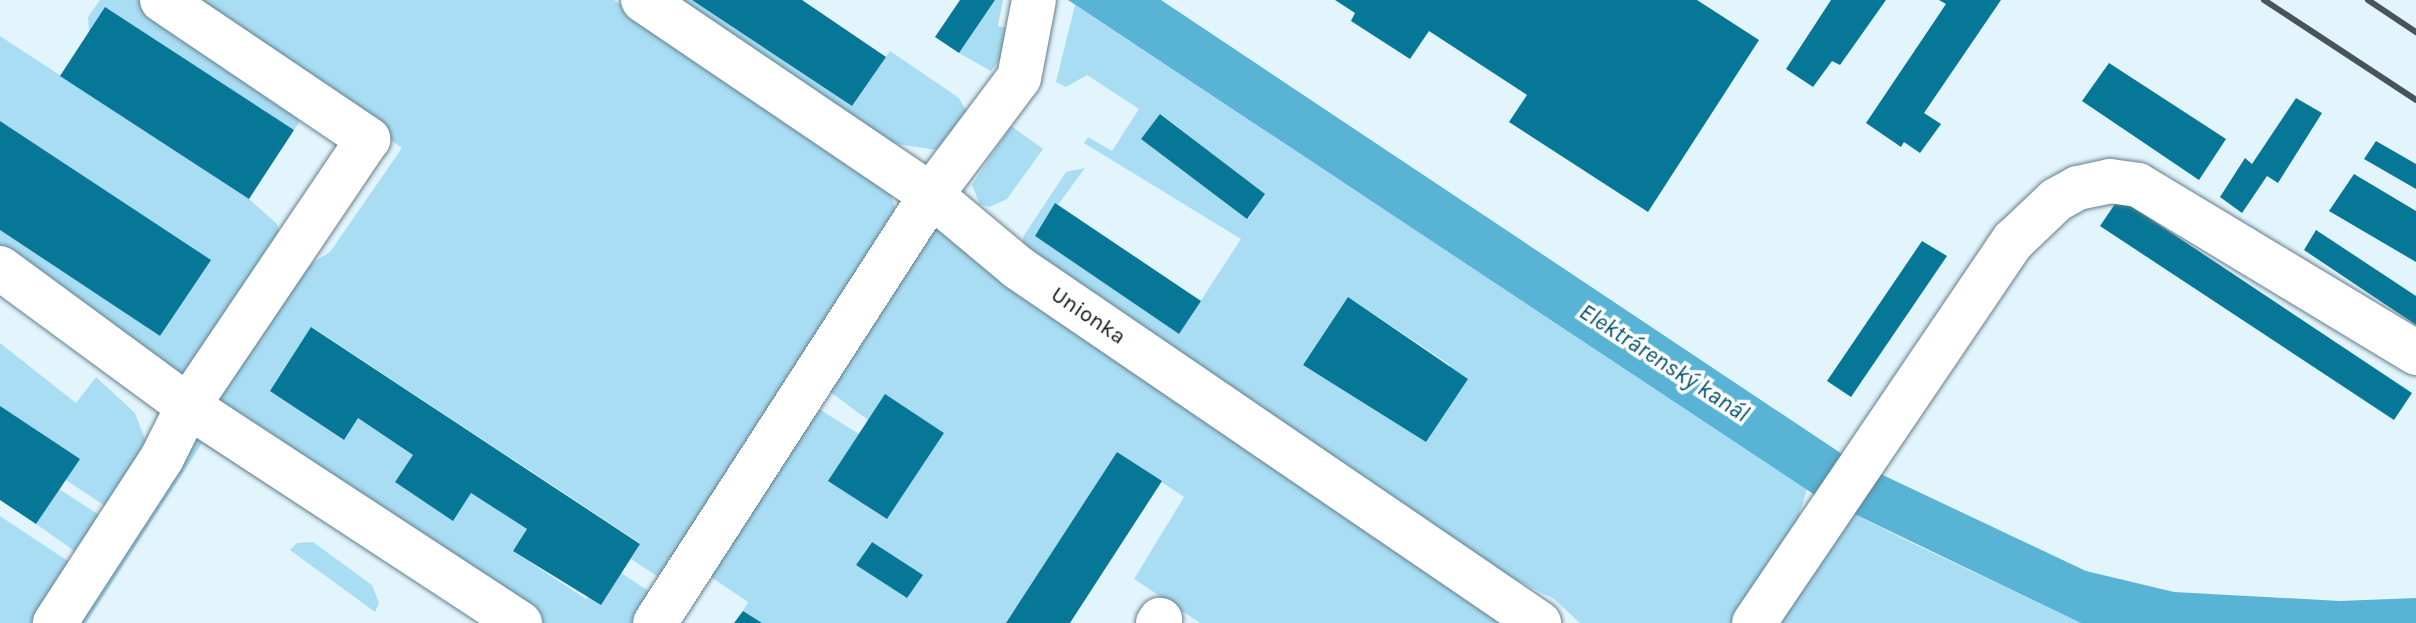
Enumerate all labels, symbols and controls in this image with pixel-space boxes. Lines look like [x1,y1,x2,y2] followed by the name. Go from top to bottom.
[1046,282,1130,350] street label: Unionka
[1574,297,1754,429] water label: Elektrárenský kanál

